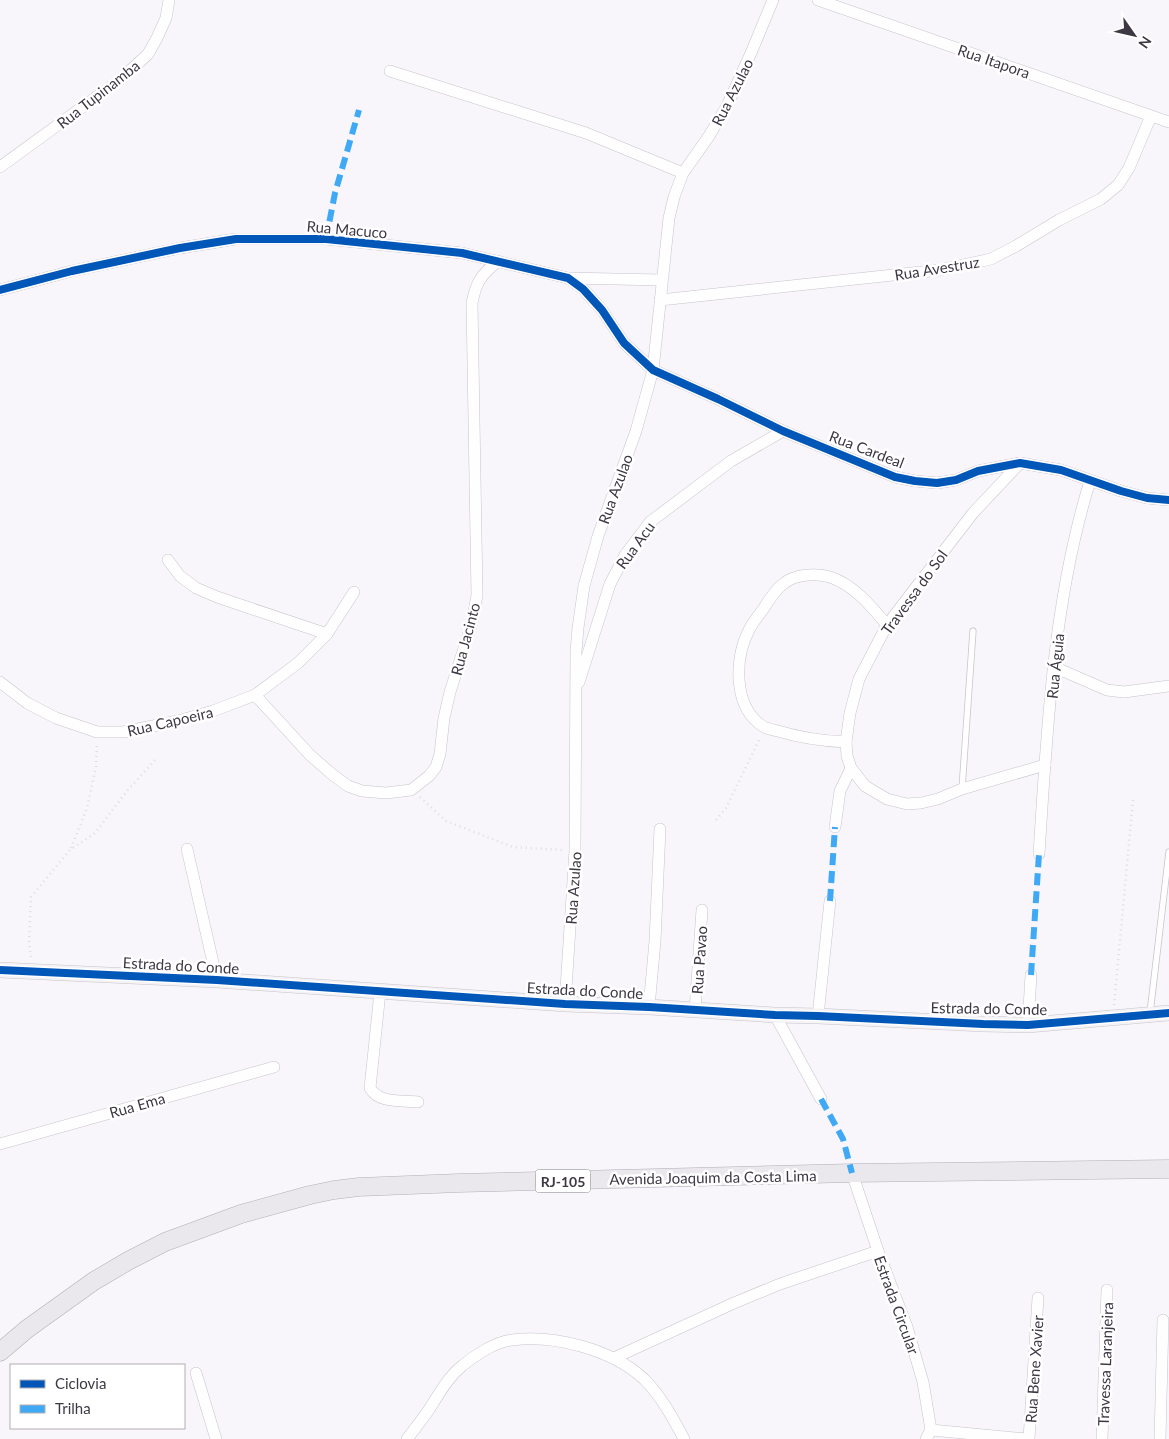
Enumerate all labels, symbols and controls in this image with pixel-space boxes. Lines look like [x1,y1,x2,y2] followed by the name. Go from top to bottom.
[1109,10,1159,60] north arrow
[1135,33,1155,52] text: N
[955,40,1033,82] street label: Rua Itapora
[707,55,757,129] street label: Rua Azulao
[53,56,143,132] street label: Rua Tupinamba
[306,217,388,241] street label: Rua Macuco
[893,252,981,284] street label: Rua Avestruz
[827,426,907,472] street label: Rua Cardeal
[594,452,636,526] street label: Rua Azulao
[612,518,658,572] street label: Rua Acu
[877,546,951,638] street label: Travessa do Sol
[447,601,483,677] street label: Rua Jacinto
[1043,632,1067,700] street label: Rua Águia
[125,702,215,740] street label: Rua Capoeira
[561,851,585,925] street label: Rua Azulao
[688,925,710,995] street label: Rua Pavao
[122,953,240,977] street label: Estrada do Conde
[526,978,644,1002] street label: Estrada do Conde
[930,998,1048,1018] street label: Estrada do Conde
[107,1088,167,1122] street label: Rua Ema
[609,1166,817,1188] street label: Avenida Joaquim da Costa Lima
[536,1170,590,1192] road number: RJ-105
[871,1253,923,1357] street label: Estrada Circular
[1094,1302,1116,1426] street label: Travessa Laranjeira
[1021,1314,1047,1424] street label: Rua Bene Xavier
[10,1364,185,1429] legend
[55,1374,106,1392] text: Ciclovia
[55,1399,91,1417] text: Trilha

